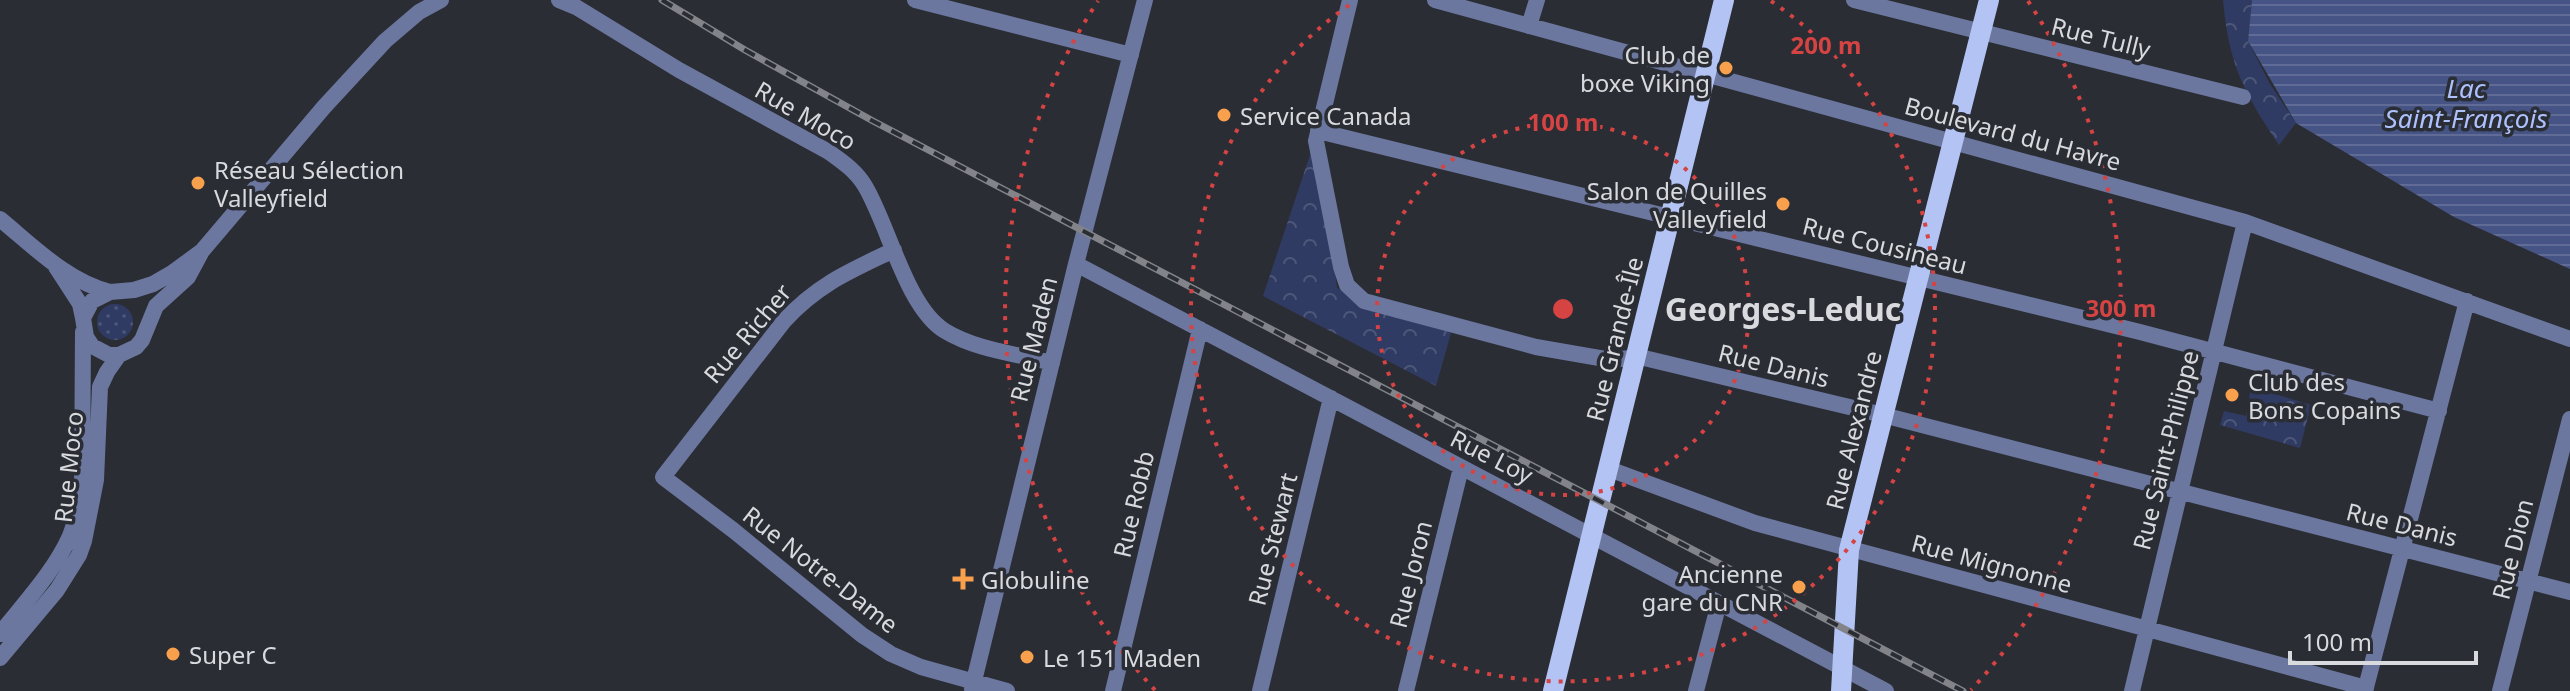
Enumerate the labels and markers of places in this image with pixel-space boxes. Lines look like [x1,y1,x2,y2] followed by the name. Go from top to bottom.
[1580,38,1710,99] place label: Club de boxe Viking
[1717,59,1735,77] marker: Club de boxe Viking
[1240,99,1411,132] place label: Service Canada
[1215,106,1233,124] marker: Service Canada
[214,153,404,214] place label: Réseau Sélection Valleyfield
[189,174,207,192] marker: Réseau Sélection Valleyfield
[1587,174,1767,235] place label: Salon de Quilles Valleyfield
[1774,195,1792,213] marker: Salon de Quilles Valleyfield
[1549,295,1577,323] centre of rings
[2248,365,2401,426] place label: Club des Bons Copains
[2223,386,2241,404] marker: Club des Bons Copains
[1641,557,1783,618] place label: Ancienne gare du CNR
[981,563,1090,596] place label: Globuline
[952,568,974,590] marker: Globuline
[1790,578,1808,596] marker: Ancienne gare du CNR
[189,638,277,671] place label: Super C
[1043,641,1201,674] place label: Le 151 Maden
[164,645,182,663] marker: Super C
[1018,648,1036,666] marker: Le 151 Maden

